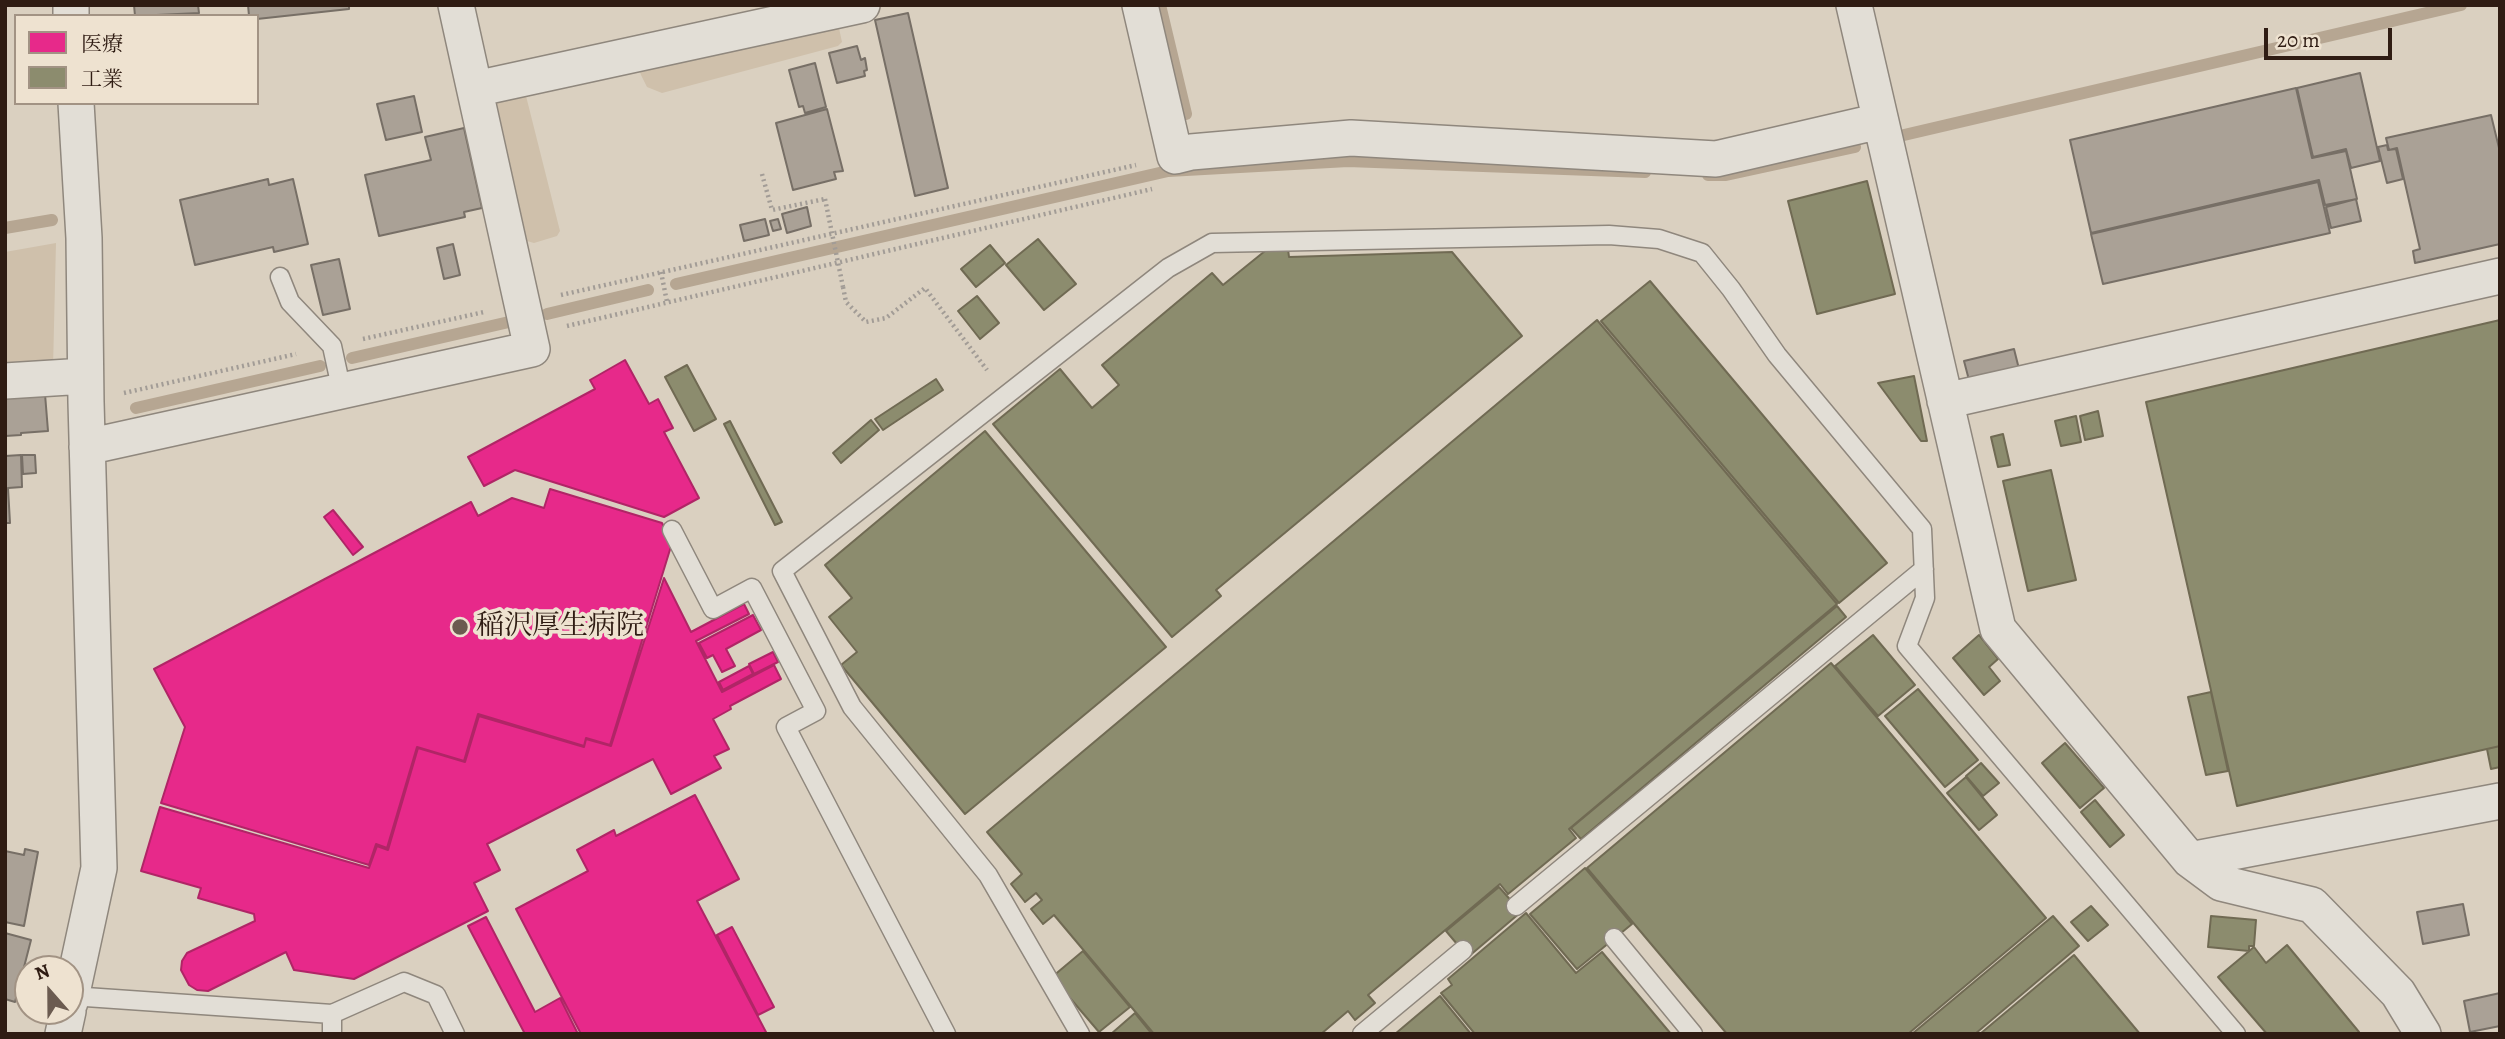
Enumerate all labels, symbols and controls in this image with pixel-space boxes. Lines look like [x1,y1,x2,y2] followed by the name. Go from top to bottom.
[14,14,259,105] legend
[2267,14,2395,58] scale bar
[2277,26,2320,54] text: 20 m
[81,30,123,58] text: 医療
[81,65,123,93] text: 工業
[476,610,644,644] place label: 稲沢厚生病院
[450,617,470,637] marker: 稲沢厚生病院
[14,955,84,1025] north arrow
[31,958,53,987] text: N

